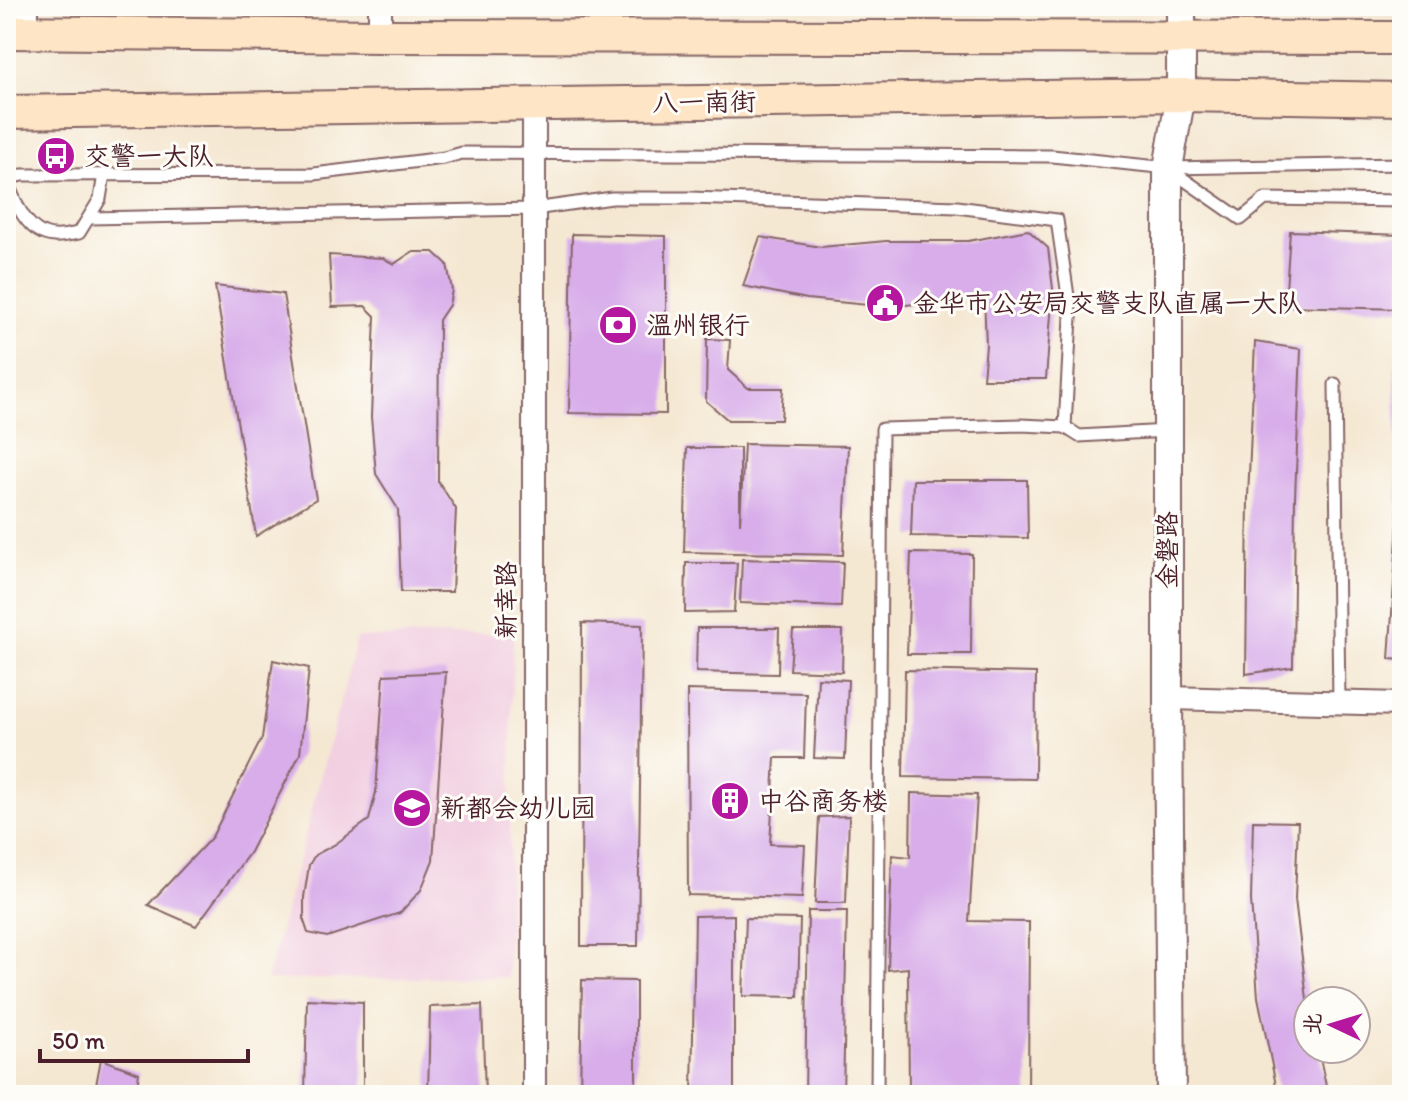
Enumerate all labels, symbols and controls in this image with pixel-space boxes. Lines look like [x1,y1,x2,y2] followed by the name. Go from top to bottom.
[652,85,756,119] street label: 八一南街
[35,135,77,177] bus stop icon: 交警一大队
[84,140,214,172] place label: 交警一大队
[864,282,906,324] public building icon: 金华市公安局交警支队直属一大队
[913,287,1303,319] place label: 金华市公安局交警支队直属一大队
[597,304,639,346] bank icon: 温州银行
[646,309,750,341] place label: 温州银行
[1151,511,1183,589] street label: 金磐路
[490,561,522,639] street label: 新幸路
[709,780,751,822] building icon: 中谷商务楼
[758,785,888,817] place label: 中谷商务楼
[391,787,433,829] school or university icon: 新都会幼儿园
[440,792,596,824] place label: 新都会幼儿园
[1292,985,1372,1065] north arrow
[1298,1012,1327,1036] text: 北
[40,1013,248,1063] scale bar
[52,1026,105,1055] text: 50 m

